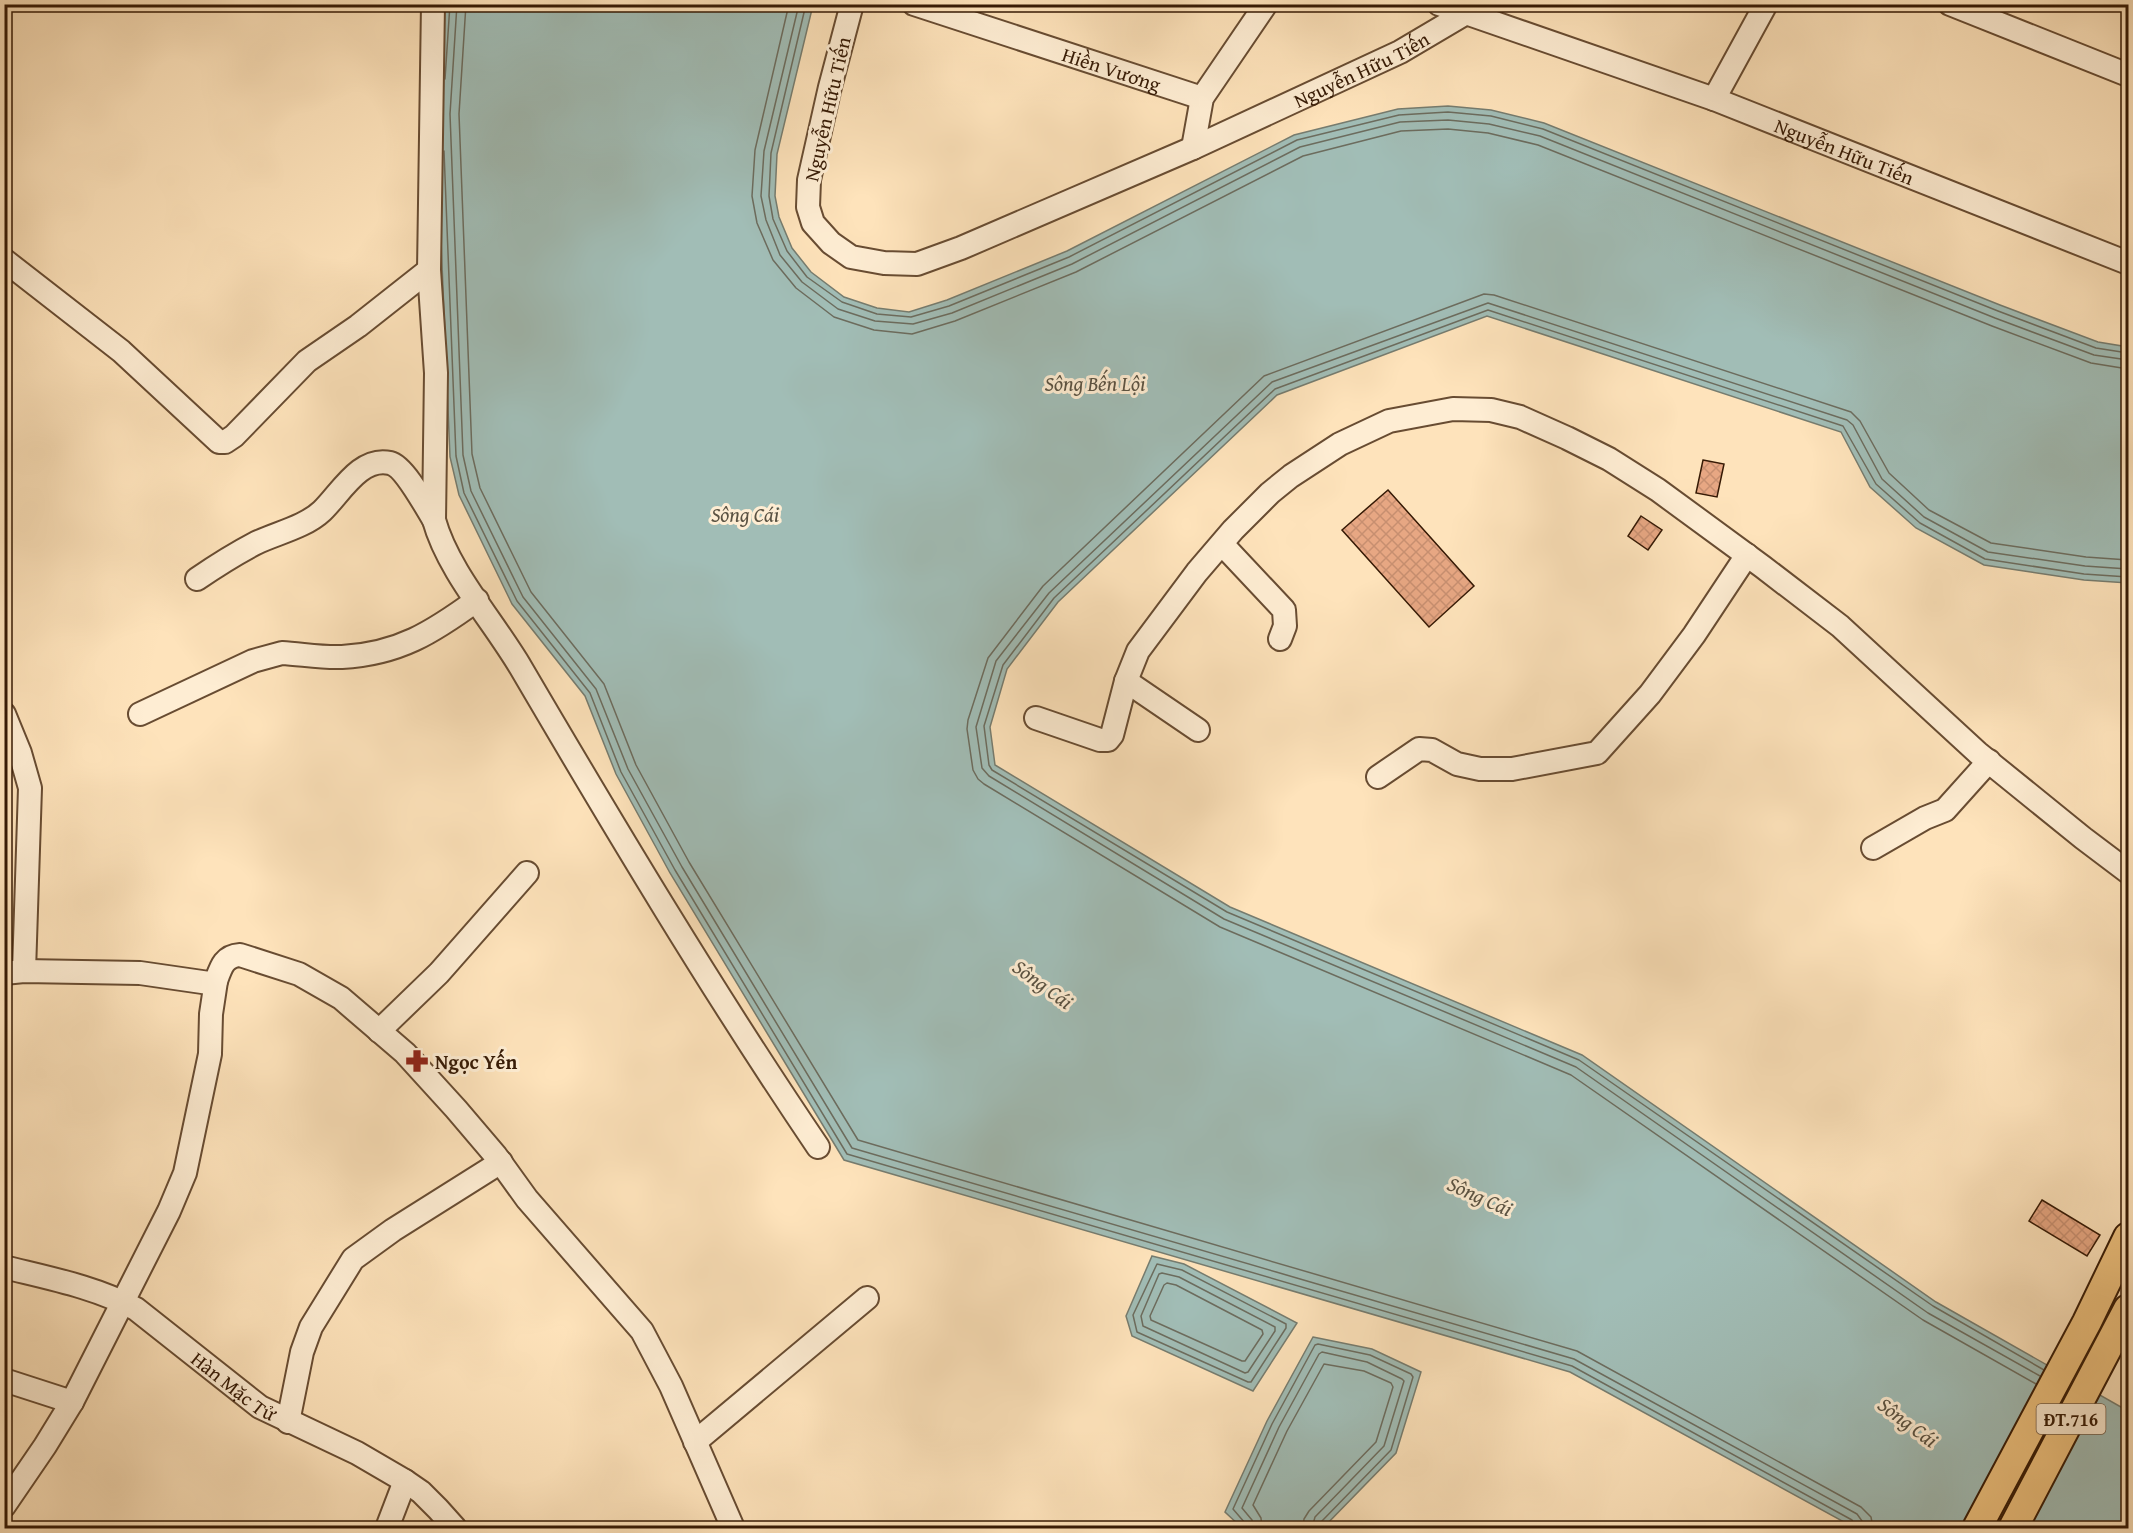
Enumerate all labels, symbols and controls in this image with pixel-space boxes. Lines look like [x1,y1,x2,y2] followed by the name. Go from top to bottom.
[1288,24,1434,114] street label: Nguyễn Hữu Tiến
[796,34,858,184] street label: Nguyễn Hữu Tiến
[1059,39,1165,98] street label: Hiền Vương
[1771,110,1918,191] street label: Nguyễn Hữu Tiến
[1045,368,1146,399] water label: Sông Bến Lội
[711,499,780,530] water label: Sông Cái
[1006,951,1080,1017] water label: Sông Cái
[435,1047,517,1076] place label: Ngọc Yến
[404,1048,430,1074] pharmacy icon: Ngọc Yến
[1443,1168,1518,1224] water label: Sông Cái
[185,1344,283,1428] street label: Hàn Mặc Tử
[1871,1389,1945,1455] water label: Sông Cái
[2036,1404,2106,1434] road number: ĐT.716

